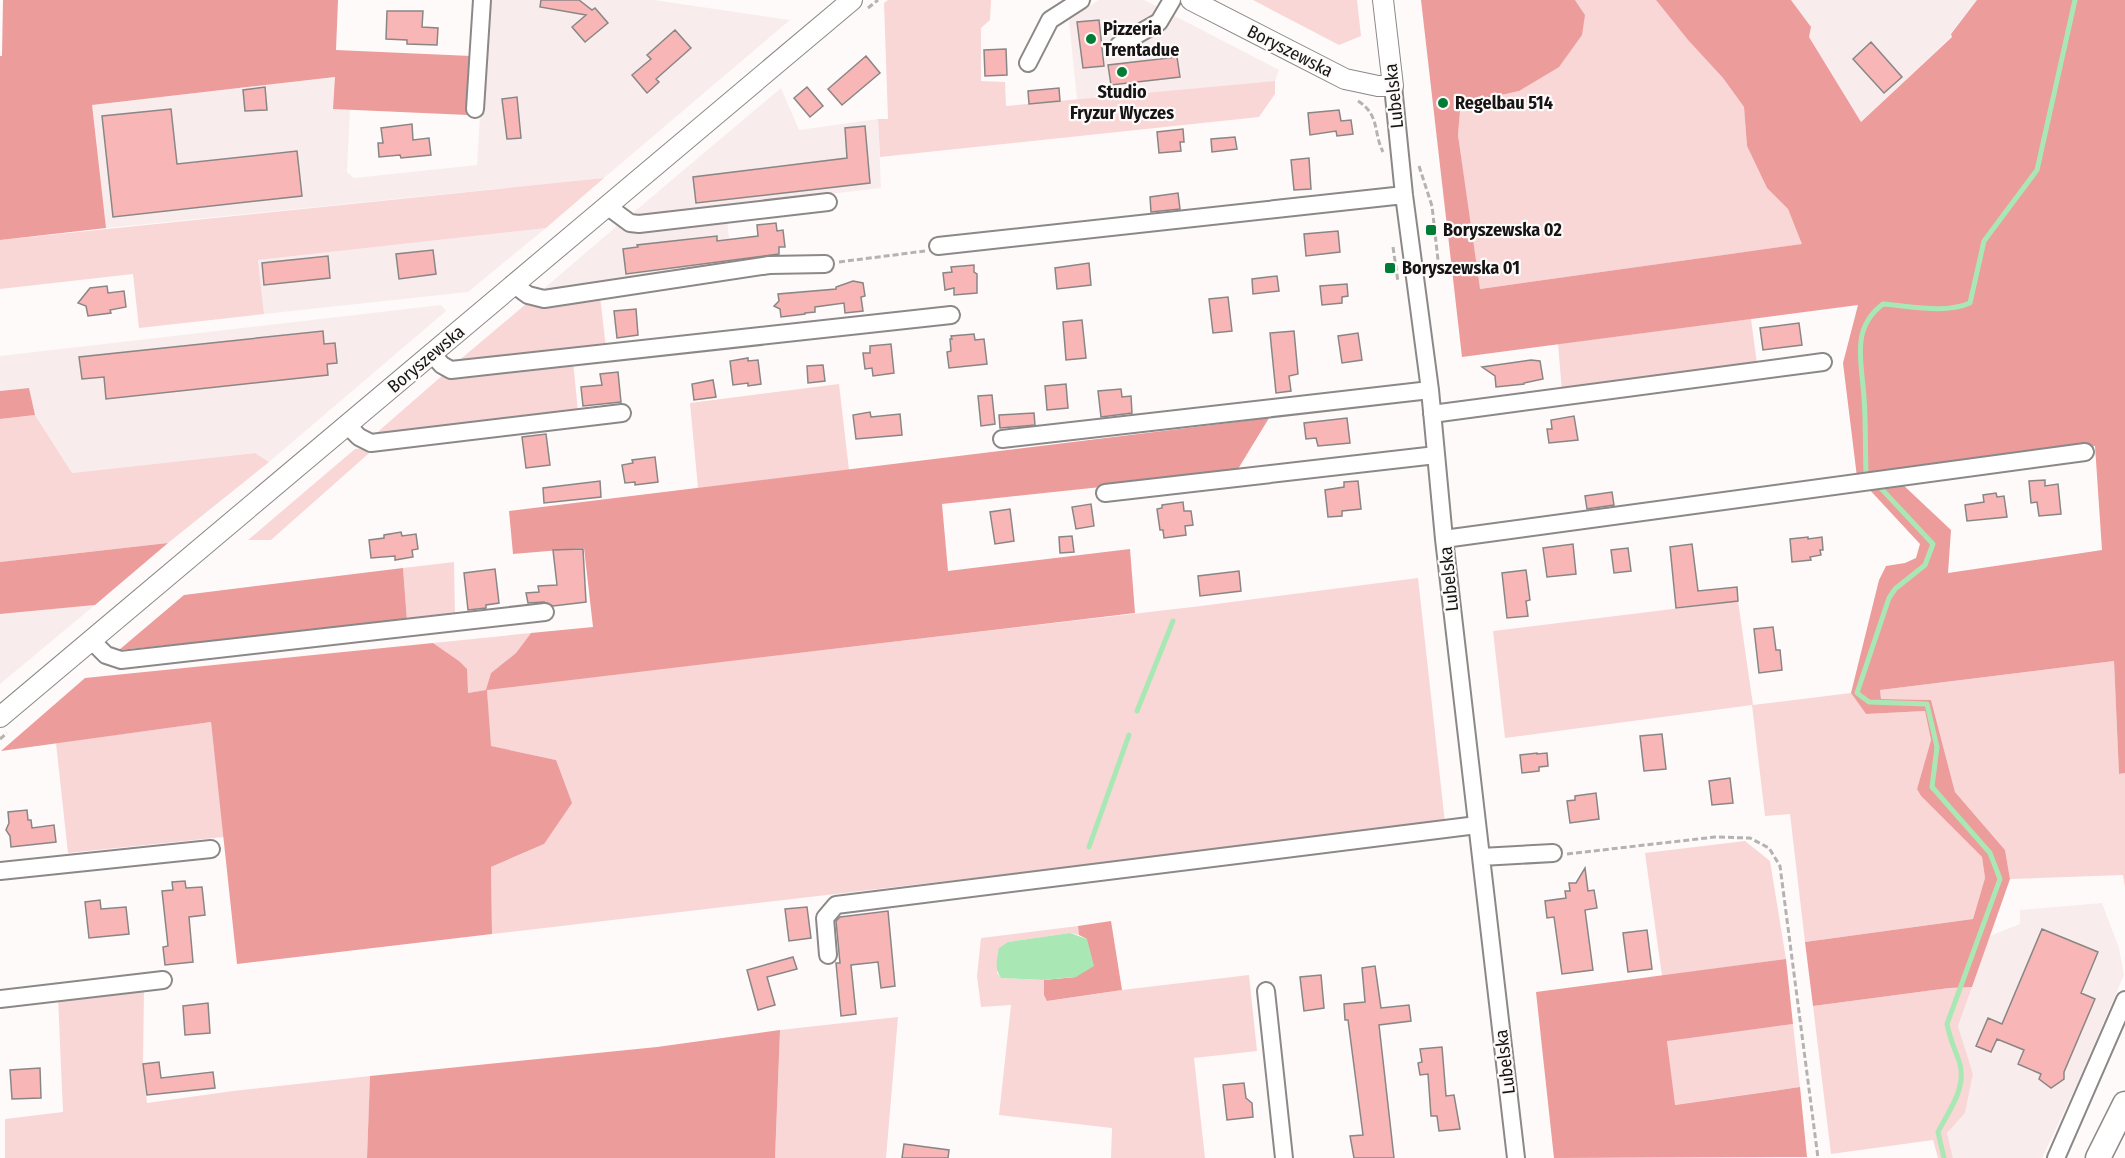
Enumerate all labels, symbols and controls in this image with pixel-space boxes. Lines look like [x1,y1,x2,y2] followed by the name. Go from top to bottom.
[1103,18,1179,61] place label: Pizzeria Trentadue
[1243,20,1337,82] street label: Boryszewska
[1084,32,1098,46] marker: Pizzeria Trentadue
[1380,62,1408,129] street label: Lubelska
[1115,65,1129,79] marker: Studio Fryzur Wyczes
[1070,81,1174,124] place label: Studio Fryzur Wyczes
[1455,92,1553,114] place label: Regelbau 514
[1436,96,1450,110] marker: Regelbau 514
[1443,219,1562,241] place label: Boryszewska 02
[1424,223,1438,237] marker: Boryszewska 02
[1402,257,1520,279] place label: Boryszewska 01
[1383,261,1397,275] marker: Boryszewska 01
[383,320,469,397] street label: Boryszewska
[1435,545,1463,612] street label: Lubelska
[1490,1028,1520,1096] street label: Lubelska

